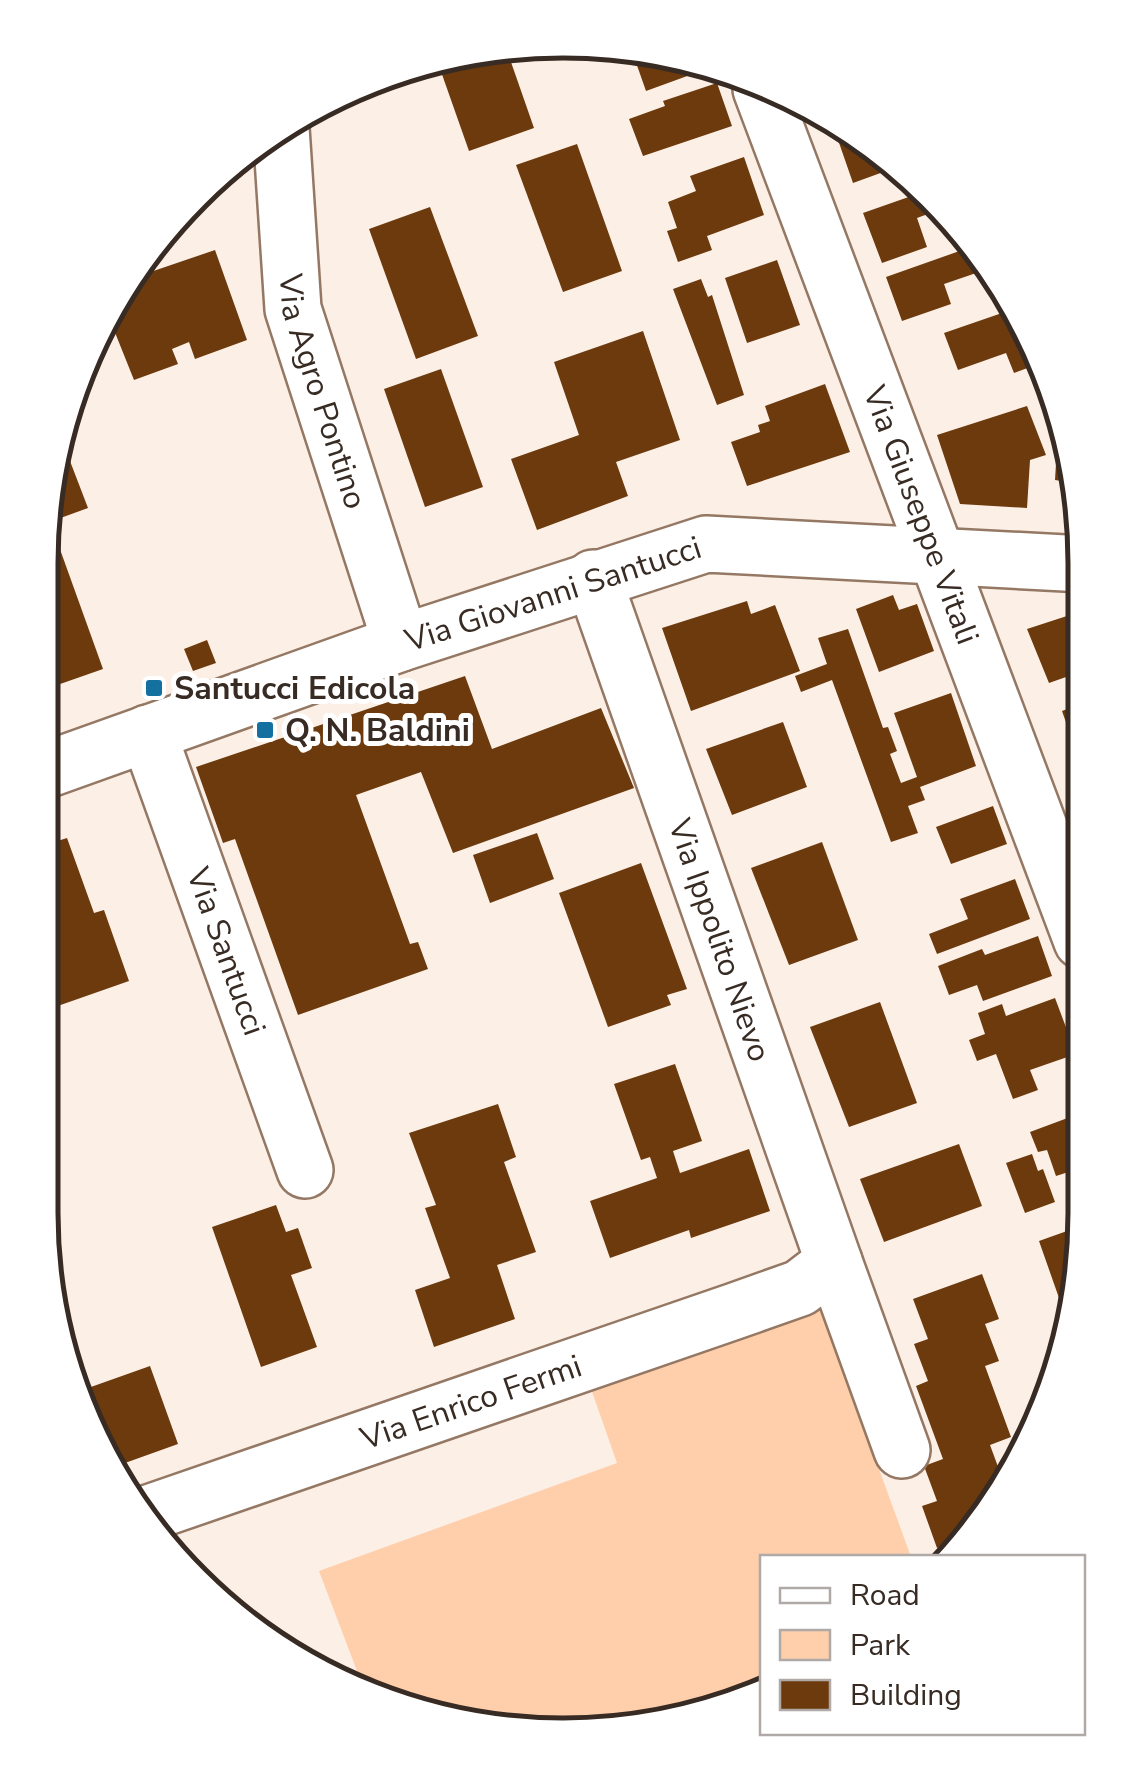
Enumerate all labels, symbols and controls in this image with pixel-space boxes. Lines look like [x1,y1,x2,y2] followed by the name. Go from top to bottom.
[269,271,377,514] street label: Via Agro Pontino
[852,379,989,650] street label: Via Giuseppe Vitali
[399,526,707,663] street label: Via Giovanni Santucci
[174,667,415,710] place label: Santucci Edicola
[143,677,165,699] marker: Santucci Edicola
[285,709,470,752] place label: Q. N. Baldini
[254,719,276,741] marker: Q. N. Baldini
[658,812,781,1067] street label: Via Ippolito Nievo
[176,861,276,1041] street label: Via Santucci
[354,1344,587,1461] street label: Via Enrico Fermi
[760,1555,1085,1735] legend
[850,1575,920,1616] text: Road
[850,1625,911,1666] text: Park
[850,1675,962,1716] text: Building

